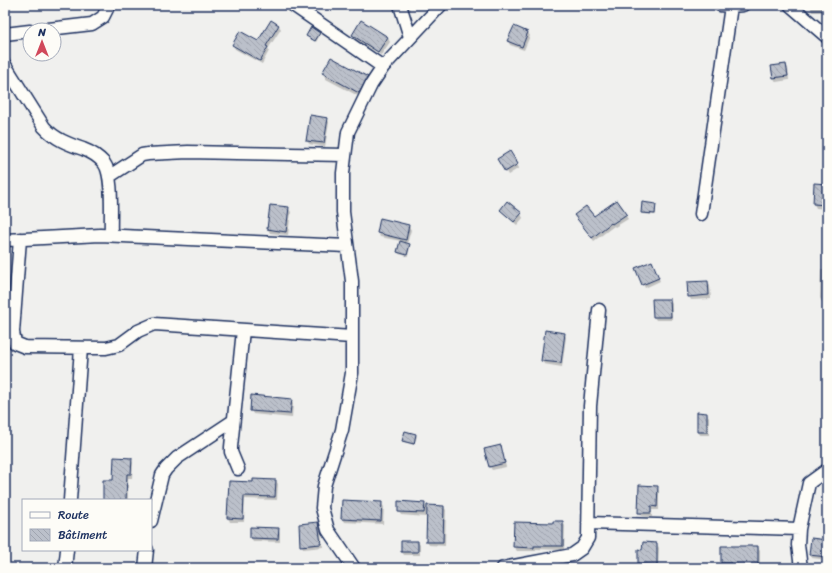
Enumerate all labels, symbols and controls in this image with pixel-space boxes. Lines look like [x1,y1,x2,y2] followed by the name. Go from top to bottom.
[22,22,62,62] north arrow
[37,23,46,42] text: N
[22,499,152,551] legend
[58,504,89,526] text: Route
[58,524,107,546] text: Bâtiment

